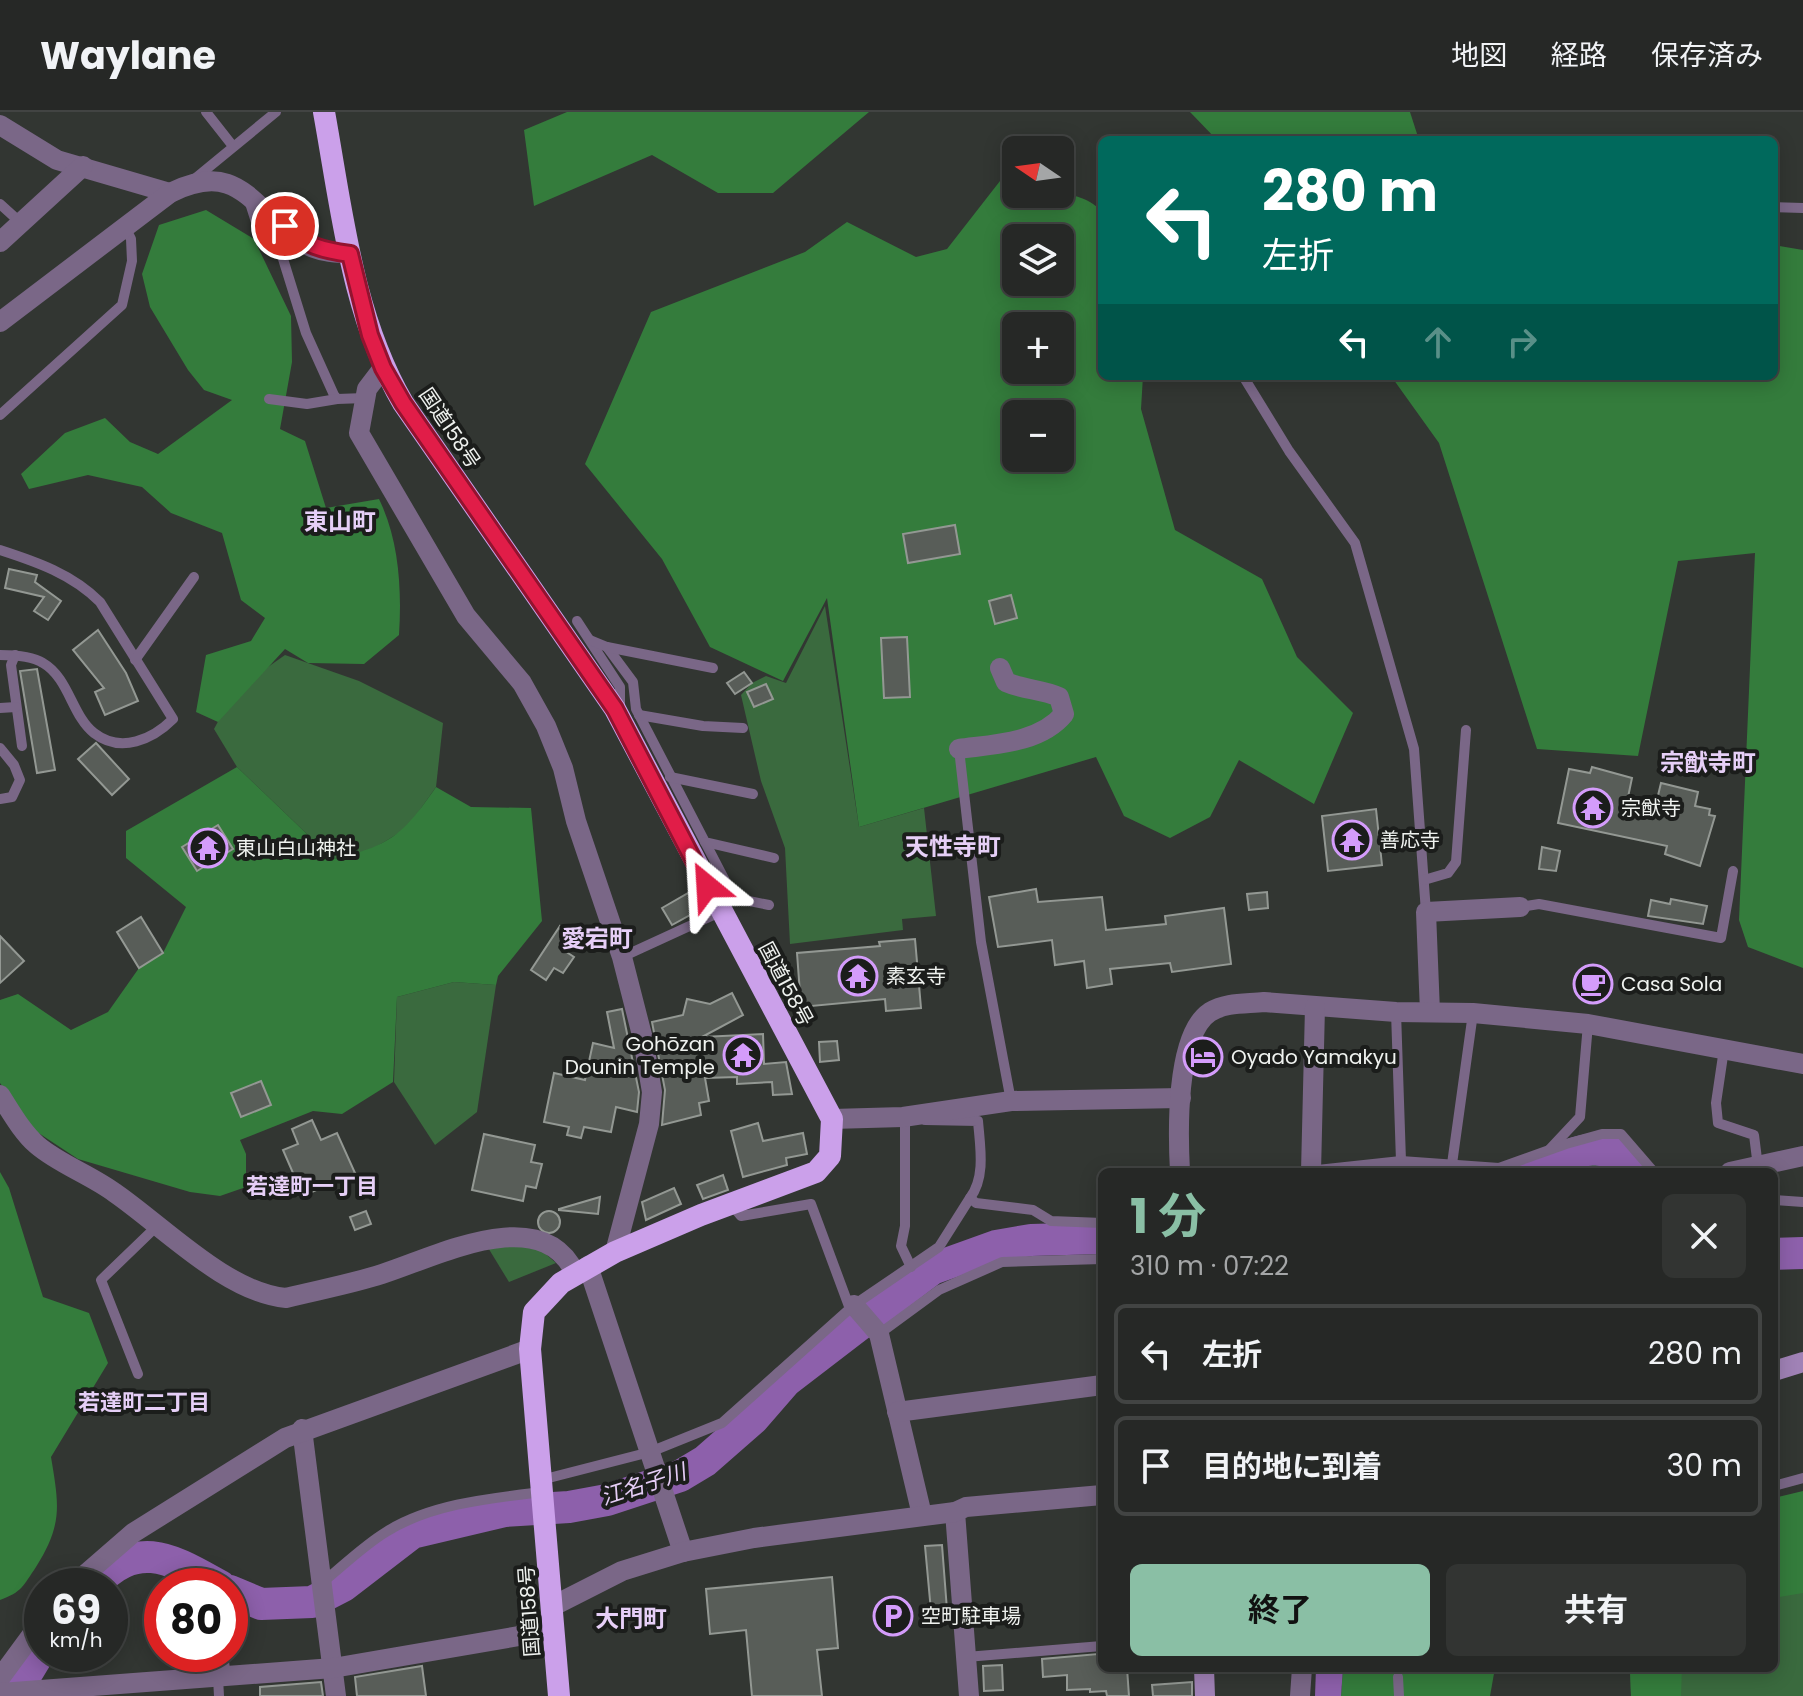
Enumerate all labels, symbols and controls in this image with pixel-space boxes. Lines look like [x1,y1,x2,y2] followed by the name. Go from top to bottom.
[40,29,216,82] text: Waylane
[1451,36,1507,75] text: 地図
[1551,36,1607,75] text: 経路
[1651,36,1763,75] text: 保存済み
[1002,136,1074,208] north arrow
[1002,136,1074,472] map controls
[1262,152,1438,231] text: 280 m
[1130,168,1234,272] icon: left
[251,192,319,260] pin
[263,204,307,248] icon: arrive
[1002,224,1074,296] button: layers
[1262,230,1334,281] text: 左折
[1002,312,1074,384] button: +
[1332,320,1376,364] icon: left
[1416,320,1460,364] icon: ahead
[1500,320,1544,364] icon: right
[413,382,487,474] street label: 国道158号
[1002,400,1074,472] button: −
[304,505,376,538] district label: 東山町
[1660,746,1756,779] district label: 宗猷寺町
[1572,787,1614,829] temple icon: 宗猷寺
[1621,794,1681,822] place label: 宗猷寺
[1331,819,1373,861] temple icon: 善応寺
[1380,826,1440,854] place label: 善応寺
[187,827,229,869] temple icon: 東山白山神社
[905,830,1001,863] district label: 天性寺町
[236,834,356,862] place label: 東山白山神社
[665,844,749,928] position arrow
[561,922,633,955] district label: 愛宕町
[752,937,820,1031] street label: 国道158号
[837,955,879,997] temple icon: 素玄寺
[886,962,946,990] place label: 素玄寺
[1572,963,1614,1005] cafe icon: Casa Sola
[1621,970,1722,998] place label: Casa Sola
[565,1030,715,1081] place label: Gohōzan Dounin Temple
[722,1034,764,1076] temple icon: Gohōzan Dounin Temple
[1182,1036,1224,1078] hotel icon: Oyado Yamakyu
[1231,1043,1397,1071] place label: Oyado Yamakyu
[246,1171,378,1202] district label: 若達町一丁目
[1130,1183,1206,1250] text: 1 分
[1662,1194,1746,1278] button: close
[1130,1248,1289,1284] text: 310 m · 07:22
[1134,1332,1178,1376] icon: left
[1648,1332,1742,1375] text: 280 m
[1202,1333,1262,1376] text: 左折
[78,1387,210,1418] district label: 若達町二丁目
[1134,1444,1178,1488] icon: arrive
[1667,1444,1742,1487] text: 30 m
[1202,1445,1382,1488] text: 目的地に到着
[597,1456,692,1513] water label: 江名子川
[512,1564,546,1658] street label: 国道158号
[1130,1564,1430,1656] button: 終了
[1446,1564,1746,1656] button: 共有
[144,1568,248,1672] speed limit sign: 80
[51,1582,101,1638] text: 69
[872,1595,914,1637] parking icon: 空町駐車場
[595,1602,667,1635] district label: 大門町
[921,1602,1021,1630] place label: 空町駐車場
[49,1626,103,1654] text: km/h

